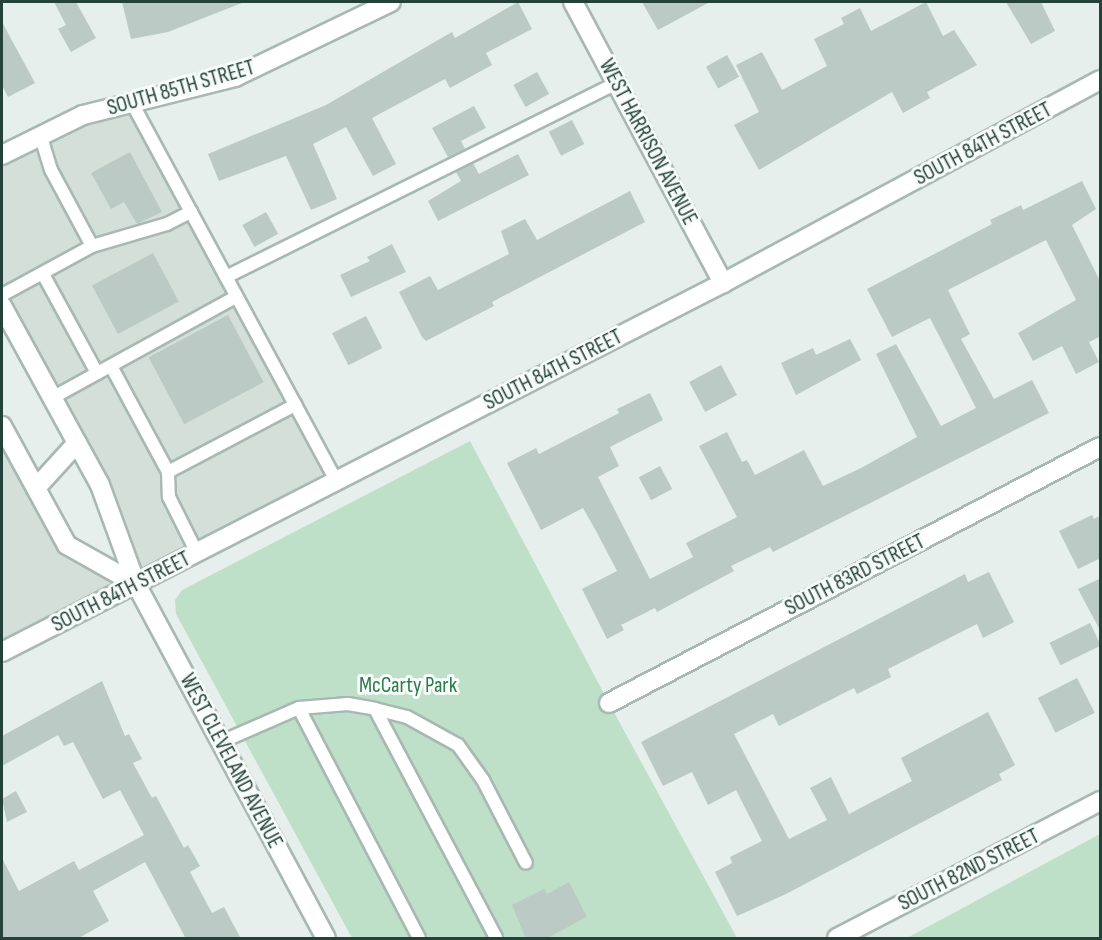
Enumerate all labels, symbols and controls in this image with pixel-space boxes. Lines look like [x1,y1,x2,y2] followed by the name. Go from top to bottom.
[104,54,258,122] street label: SOUTH 85TH STREET
[593,54,703,230] street label: WEST HARRISON AVENUE
[910,97,1056,191] street label: SOUTH 84TH STREET
[479,324,627,416] street label: SOUTH 84TH STREET
[781,528,929,622] street label: SOUTH 83RD STREET
[47,546,195,638] street label: SOUTH 84TH STREET
[174,669,288,853] street label: WEST CLEVELAND AVENUE
[359,673,457,699] park label: McCarty Park
[894,823,1044,917] street label: SOUTH 82ND STREET

